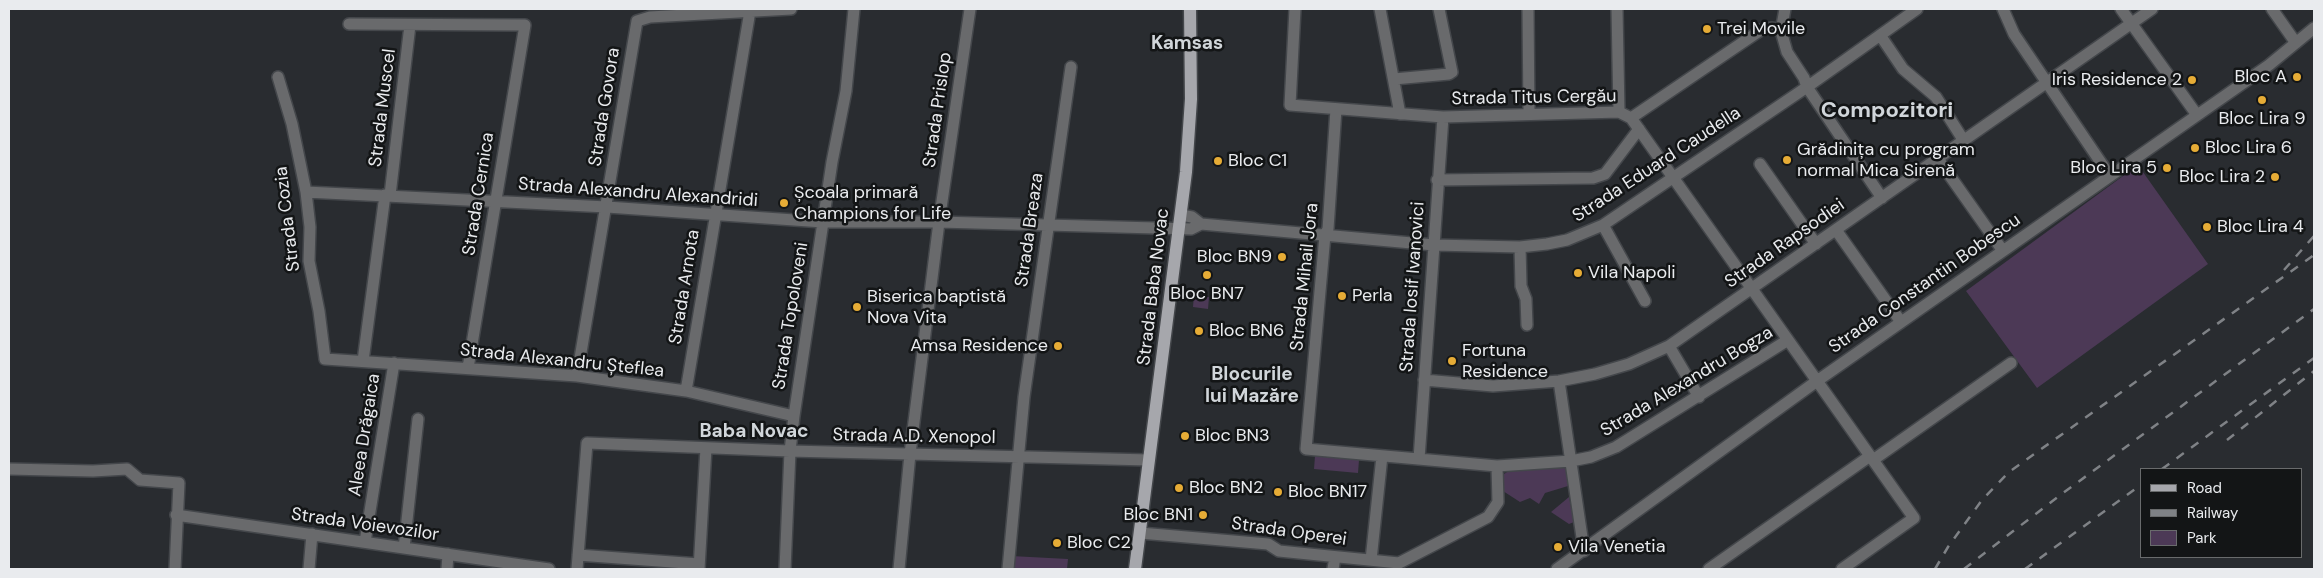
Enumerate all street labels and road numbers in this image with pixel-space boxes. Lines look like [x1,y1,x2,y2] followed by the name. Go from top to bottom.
[585,46,625,168] street label: Strada Govora
[365,48,401,168] street label: Strada Muscel
[919,51,957,169] street label: Strada Prislop
[1451,86,1617,110] street label: Strada Titus Cergău
[1569,103,1745,227] street label: Strada Eduard Caudella
[459,131,499,257] street label: Strada Cernica
[271,165,305,273] street label: Strada Cozia
[1011,172,1049,288] street label: Strada Breaza
[517,174,759,212] street label: Strada Alexandru Alexandridi
[1721,195,1849,293] street label: Strada Rapsodiei
[1396,201,1430,373] street label: Strada Iosif Ivanovici
[1286,202,1324,352] street label: Strada Mihail Jora
[1134,207,1174,367] street label: Strada Baba Novac
[1825,210,2025,358] street label: Strada Constantin Bobescu
[665,228,705,346] street label: Strada Arnota
[769,241,813,391] street label: Strada Topoloveni
[1597,322,1777,442] street label: Strada Alexandru Bogza
[459,340,665,382] street label: Strada Alexandru Șteflea
[345,372,385,498] street label: Aleea Drăgaica
[832,425,996,449] street label: Strada A.D. Xenopol
[290,504,440,546] street label: Strada Voievozilor
[1230,513,1348,551] street label: Strada Operei

